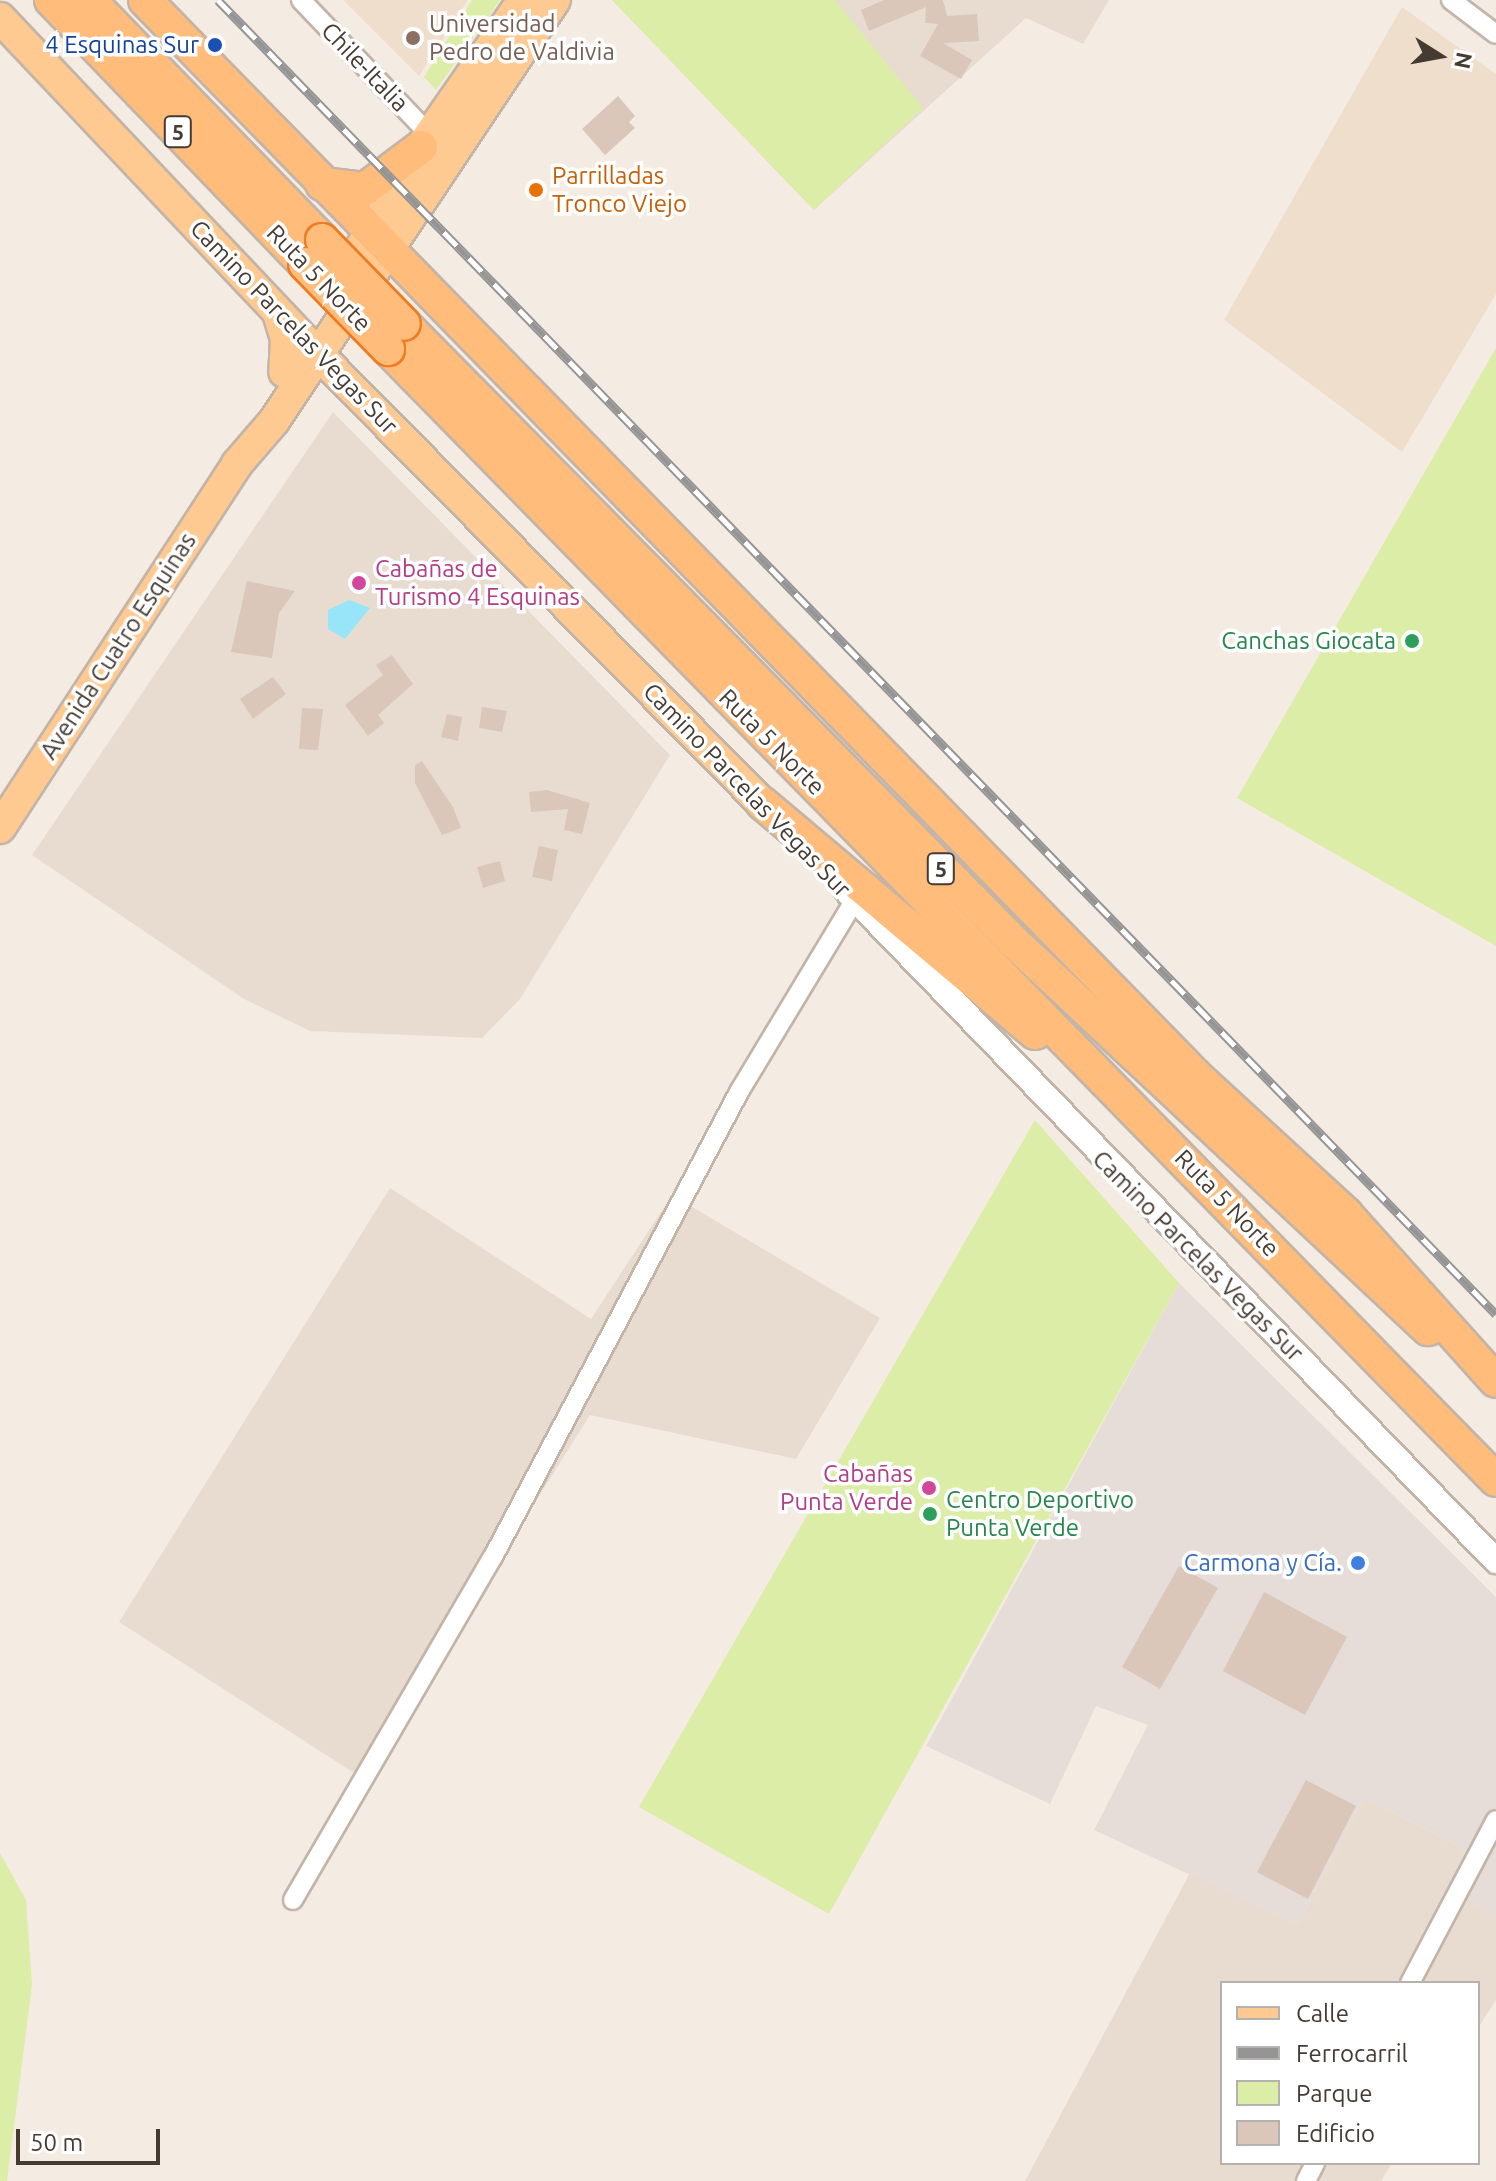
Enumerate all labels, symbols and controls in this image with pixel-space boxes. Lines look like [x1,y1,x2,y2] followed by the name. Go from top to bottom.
[429,10,615,66] place label: Universidad Pedro de Valdivia
[315,16,415,118] street label: Chile-Italia
[1400,16,1480,96] north arrow
[404,29,422,47] marker: Universidad Pedro de Valdivia
[45,31,199,59] place label: 4 Esquinas Sur
[206,36,224,54] marker: 4 Esquinas Sur
[1450,50,1478,71] text: N
[162,114,194,150] road number: 5
[552,162,687,218] place label: Parrilladas Tronco Viejo
[527,181,545,199] marker: Parrilladas Tronco Viejo
[184,214,404,440] street label: Camino Parcelas Vegas Sur
[261,218,377,338] street label: Ruta 5 Norte
[34,527,202,765] street label: Avenida Cuatro Esquinas
[375,555,580,611] place label: Cabañas de Turismo 4 Esquinas
[350,574,368,592] marker: Cabañas de Turismo 4 Esquinas
[1221,627,1396,655] place label: Canchas Giocata
[1403,632,1421,650] marker: Canchas Giocata
[637,677,857,903] street label: Camino Parcelas Vegas Sur
[713,683,831,801] street label: Ruta 5 Norte
[925,851,957,887] road number: 5
[1169,1143,1285,1263] street label: Ruta 5 Norte
[1087,1145,1309,1367] street label: Camino Parcelas Vegas Sur
[780,1460,913,1516] place label: Cabañas Punta Verde
[920,1479,938,1497] marker: Cabañas Punta Verde
[946,1486,1134,1542] place label: Centro Deportivo Punta Verde
[921,1505,939,1523] marker: Centro Deportivo Punta Verde
[1184,1549,1342,1577] place label: Carmona y Cía.
[1349,1554,1367,1572] marker: Carmona y Cía.
[1220,1981,1480,2165] legend
[1296,2000,1349,2027] text: Calle
[1296,2040,1408,2067] text: Ferrocarril
[1296,2080,1373,2107] text: Parque
[20,2113,164,2163] scale bar
[1296,2120,1375,2147] text: Edificio
[30,2129,83,2156] text: 50 m

